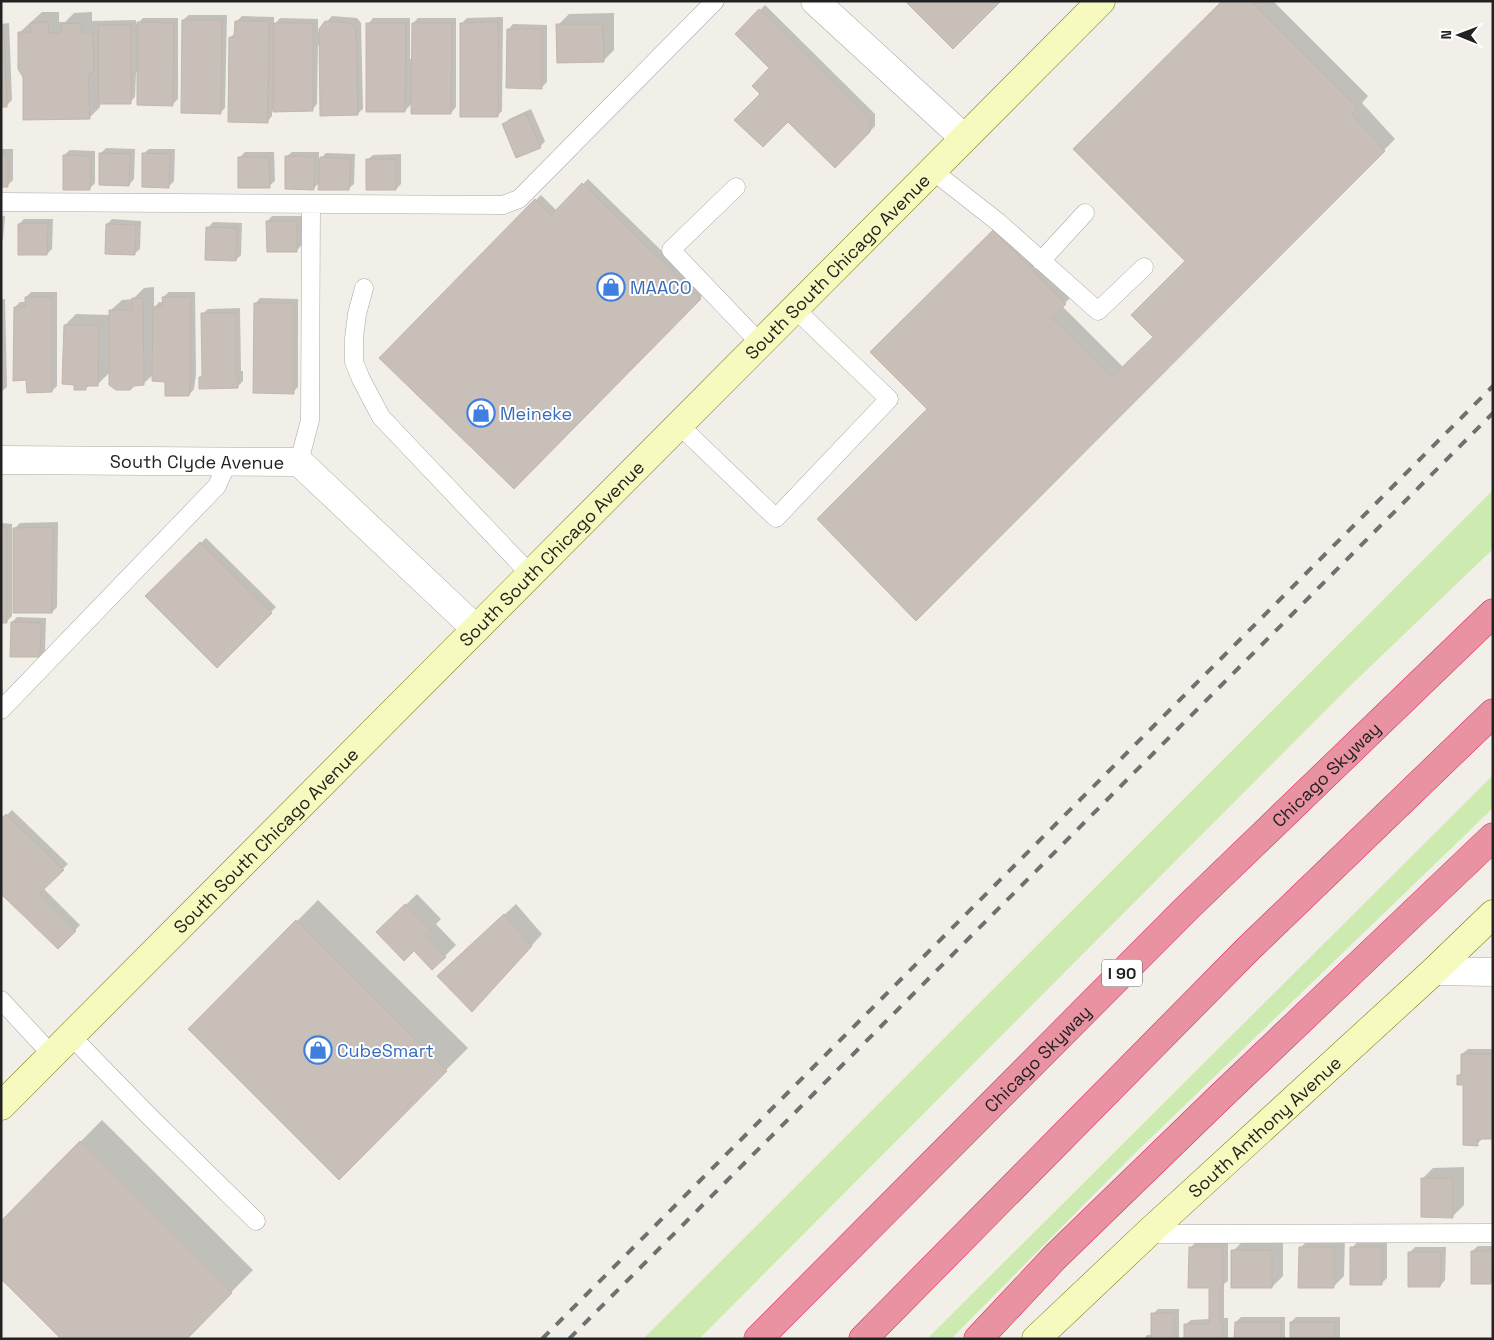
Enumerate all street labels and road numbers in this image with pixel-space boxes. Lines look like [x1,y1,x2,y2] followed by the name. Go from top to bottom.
[740,168,934,364] street label: South South Chicago Avenue
[110,449,284,473] street label: South Clyde Avenue
[454,455,649,651] street label: South South Chicago Avenue
[1267,716,1385,832] street label: Chicago Skyway
[168,742,363,938] street label: South South Chicago Avenue
[1102,960,1142,986] road number: I 90
[979,1000,1096,1117] street label: Chicago Skyway
[1183,1051,1346,1202] street label: South Anthony Avenue

